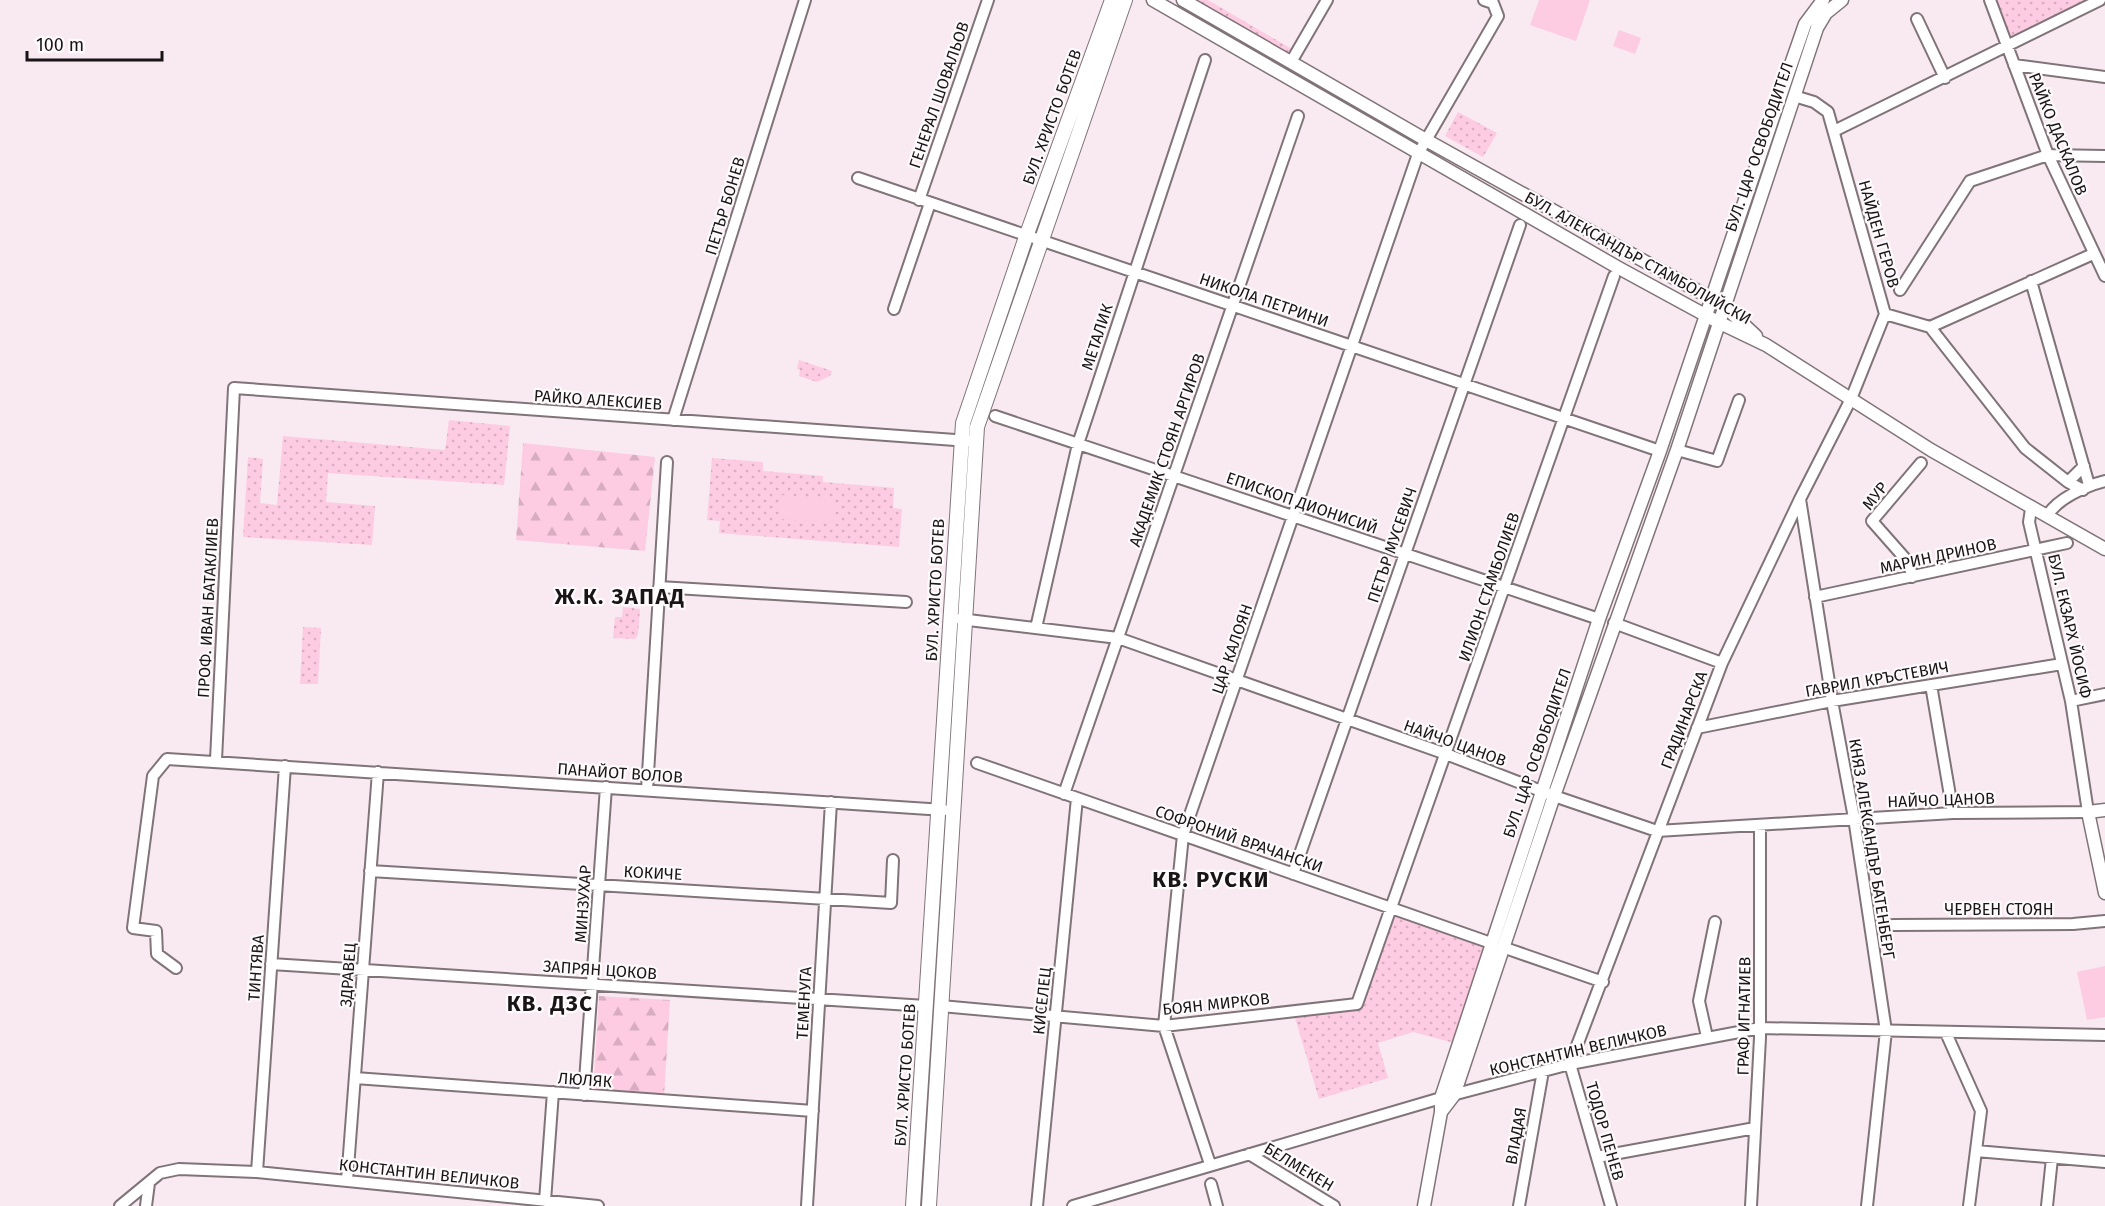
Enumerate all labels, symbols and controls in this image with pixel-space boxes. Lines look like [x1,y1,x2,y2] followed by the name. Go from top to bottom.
[905,19,973,171] street label: ГЕНЕРАЛ ШОВАЛЬОВ
[27,24,162,62] scale bar
[36,34,84,56] text: 100 m
[1019,46,1085,187] street label: БУЛ. ХРИСТО БОТЕВ
[1721,60,1797,234] street label: БУЛ. ЦАР ОСВОБОДИТЕЛ
[2025,70,2091,198] street label: РАЙКО ДАСКАЛОВ
[701,154,749,257] street label: ПЕТЪР БОНЕВ
[1855,178,1904,290] street label: НАЙДЕН ГЕРОВ
[1521,188,1755,328] street label: БУЛ. АЛЕКСАНДЪР СТАМБОЛИЙСКИ
[1197,269,1331,331] street label: НИКОЛА ПЕТРИНИ
[1077,301,1117,373] street label: МЕТАЛИК
[1125,351,1209,549] street label: АКАДЕМИК СТОЯН АРГИРОВ
[533,386,663,414] street label: РАЙКО АЛЕКСИЕВ
[1224,468,1380,538] street label: ЕПИСКОП ДИОНИСИЙ
[1858,478,1892,514] street label: МУР
[1363,485,1421,605] street label: ПЕТЪР МУСЕВИЧ
[1455,510,1524,664] street label: ИЛИОН СТАМБОЛИЕВ
[194,517,222,698] street label: ПРОФ. ИВАН БАТАКЛИЕВ
[922,518,948,662] street label: БУЛ. ХРИСТО БОТЕВ
[1878,534,1998,578] street label: МАРИН ДРИНОВ
[2044,552,2096,700] street label: БУЛ. ЕКЗАРХ ЙОСИФ
[554,583,685,610] district label: Ж.К. ЗАПАД
[1208,601,1256,697] street label: ЦАР КАЛОЯН
[1804,657,1950,701] street label: ГАВРИЛ КРЪСТЕВИЧ
[1499,666,1575,840] street label: БУЛ. ЦАР ОСВОБОДИТЕЛ
[1657,668,1712,772] street label: ГРАДИНАРСКА
[1401,716,1509,770] street label: НАЙЧО ЦАНОВ
[1845,737,1899,961] street label: КНЯЗ АЛЕКСАНДЪР БАТЕНБЕРГ
[557,759,684,787] street label: ПАНАЙОТ ВОЛОВ
[1887,789,1995,811] street label: НАЙЧО ЦАНОВ
[1153,801,1325,877] street label: СОФРОНИЙ ВРАЧАНСКИ
[623,862,683,884] street label: КОКИЧЕ
[571,864,595,944] street label: МИНЗУХАР
[1152,866,1270,893] district label: КВ. РУСКИ
[1944,900,2054,919] street label: ЧЕРВЕН СТОЯН
[244,933,268,1002] street label: ТИНТЯВА
[336,942,360,1008] street label: ЗДРАВЕЦ
[1733,956,1755,1075] street label: ГРАФ ИГНАТИЕВ
[543,957,658,983] street label: ЗАПРЯН ЦОКОВ
[793,965,815,1040] street label: ТЕМЕНУГА
[1029,966,1055,1036] street label: КИСЕЛЕЦ
[1161,989,1271,1019] street label: БОЯН МИРКОВ
[507,990,593,1017] district label: КВ. ДЗС
[891,1003,919,1147] street label: БУЛ. ХРИСТО БОТЕВ
[1488,1020,1669,1080] street label: КОНСТАНТИН ВЕЛИЧКОВ
[557,1069,613,1091] street label: ЛЮЛЯК
[1582,1080,1628,1183] street label: ТОДОР ПЕНЕВ
[1502,1106,1530,1166] street label: ВЛАДАЯ
[1261,1139,1337,1195] street label: БЕЛМЕКЕН
[338,1155,520,1193] street label: КОНСТАНТИН ВЕЛИЧКОВ

